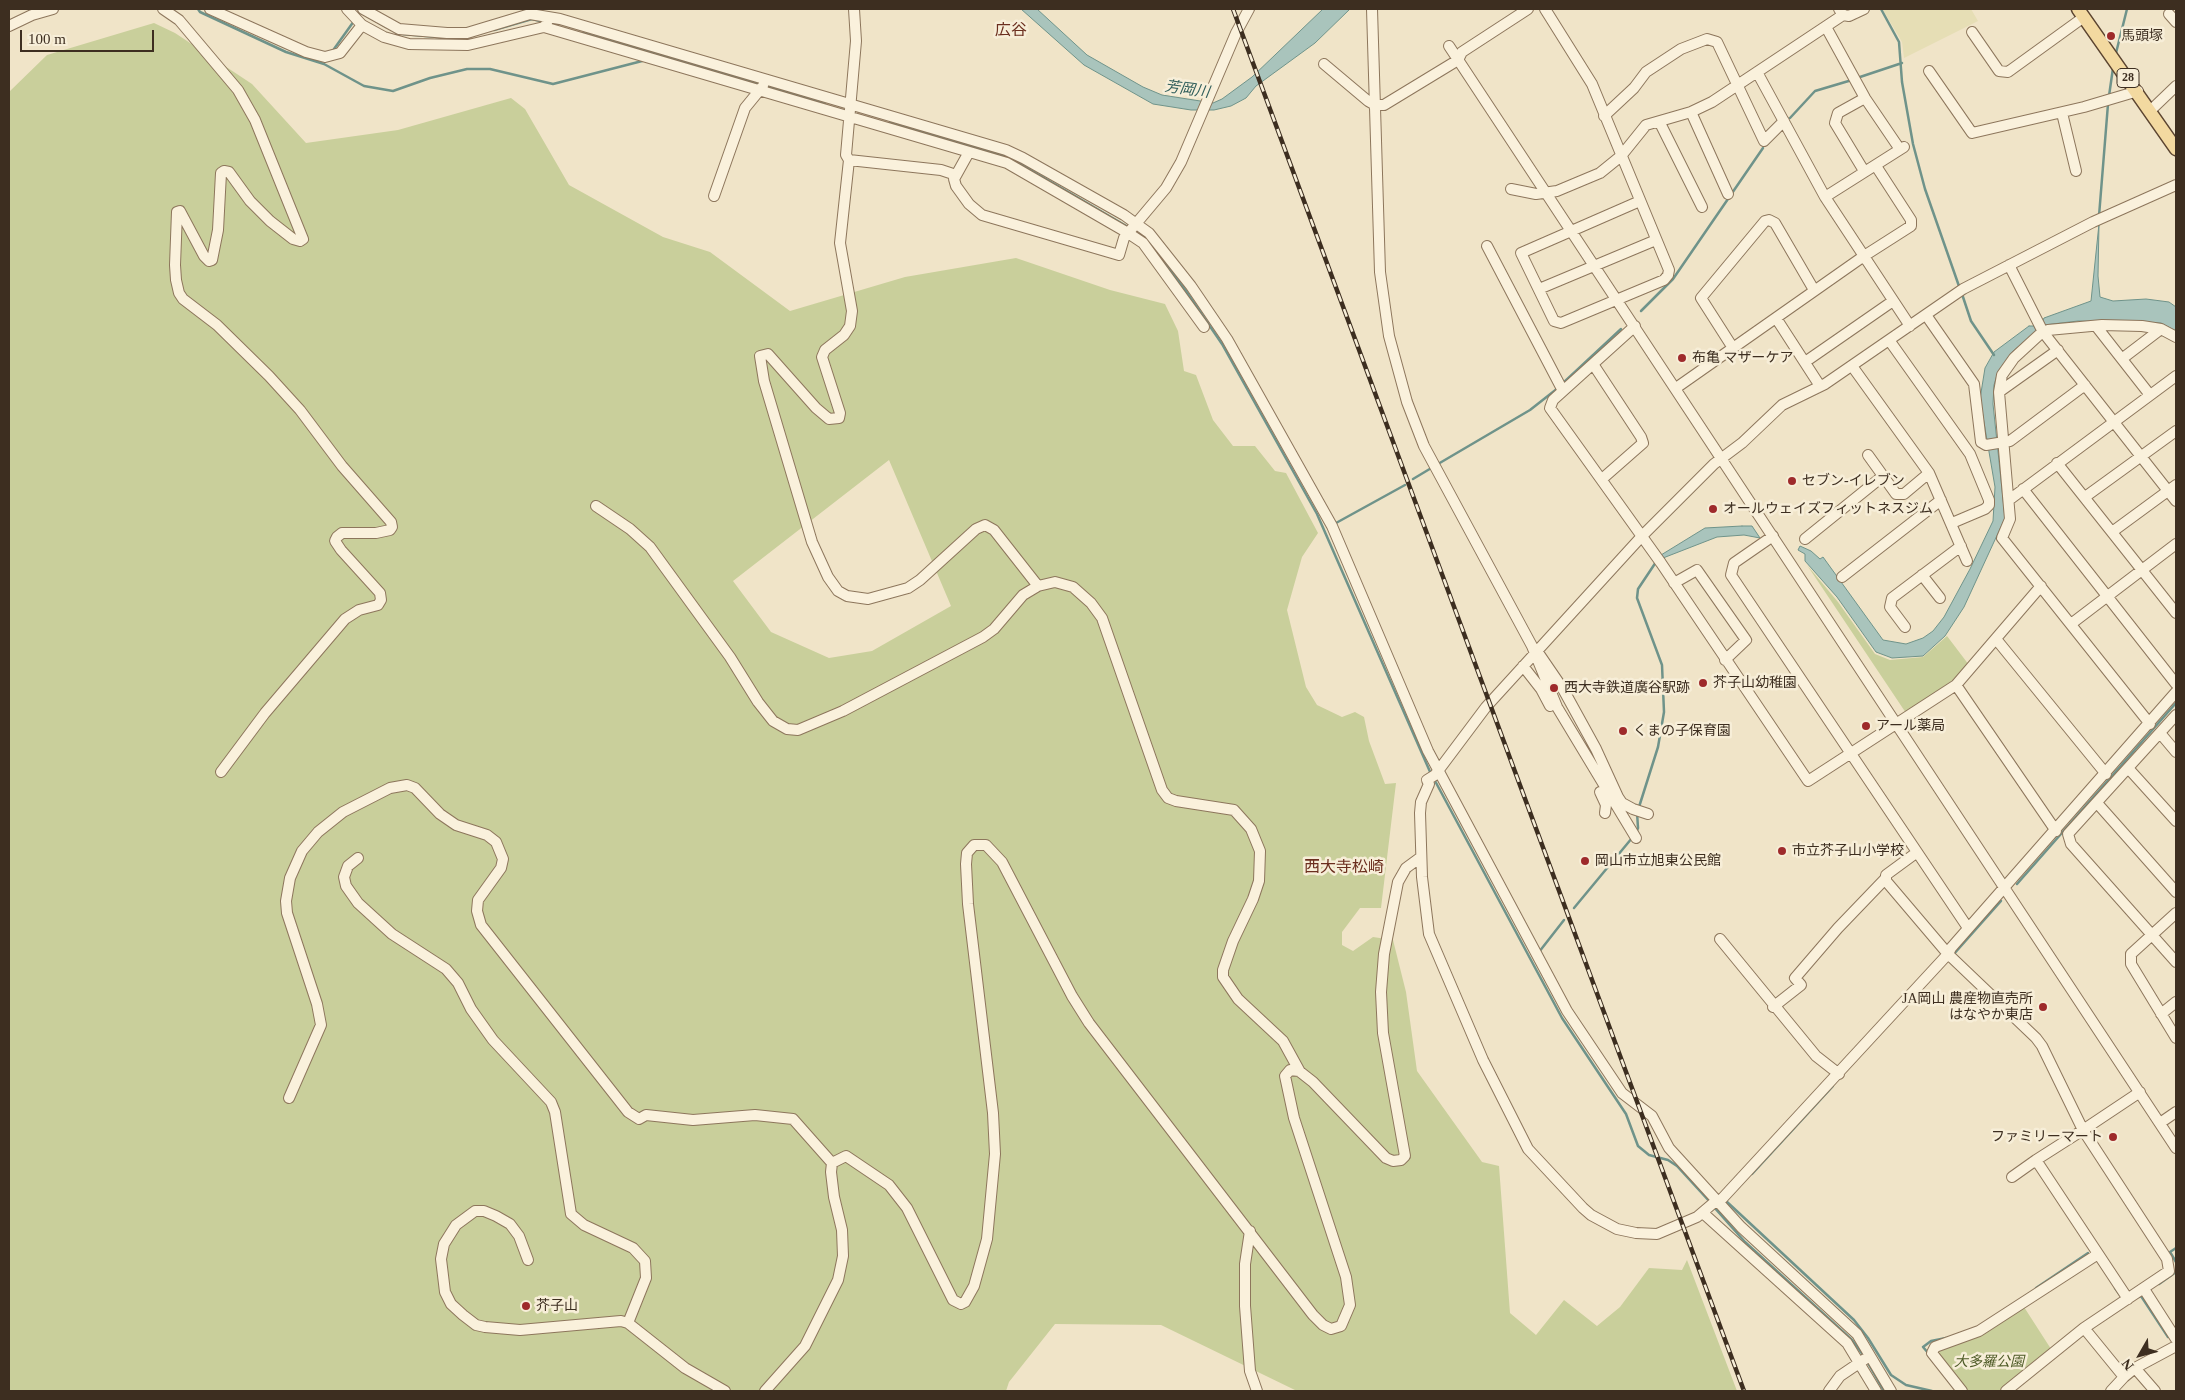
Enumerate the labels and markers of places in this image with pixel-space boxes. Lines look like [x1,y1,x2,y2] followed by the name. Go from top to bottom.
[2121,28,2163,44] place label: 馬頭塚
[2105,30,2117,42] marker: 馬頭塚
[1692,350,1793,366] place label: 布亀 マザーケア
[1676,352,1688,364] marker: 布亀 マザーケア
[1802,473,1905,489] place label: セブン-イレブン
[1786,475,1798,487] marker: セブン-イレブン
[1723,501,1933,517] place label: オールウェイズフィットネスジム
[1707,503,1719,515] marker: オールウェイズフィットネスジム
[1713,675,1797,691] place label: 芥子山幼稚園
[1697,677,1709,689] marker: 芥子山幼稚園
[1564,680,1690,696] place label: 西大寺鉄道廣谷駅跡
[1548,682,1560,694] marker: 西大寺鉄道廣谷駅跡
[1876,718,1945,734] place label: アール薬局
[1860,720,1872,732] marker: アール薬局
[1633,723,1731,739] place label: くまの子保育園
[1617,725,1629,737] marker: くまの子保育園
[1792,843,1904,859] place label: 市立芥子山小学校
[1776,845,1788,857] marker: 市立芥子山小学校
[1595,853,1721,869] place label: 岡山市立旭東公民館
[1579,855,1591,867] marker: 岡山市立旭東公民館
[1902,991,2033,1024] place label: JA岡山 農産物直売所 はなやか東店
[2037,1001,2049,1013] marker: JA岡山 農産物直売所 はなやか東店
[1991,1129,2103,1145] place label: ファミリーマート
[2107,1131,2119,1143] marker: ファミリーマート
[536,1298,578,1314] place label: 芥子山
[520,1300,532,1312] marker: 芥子山

